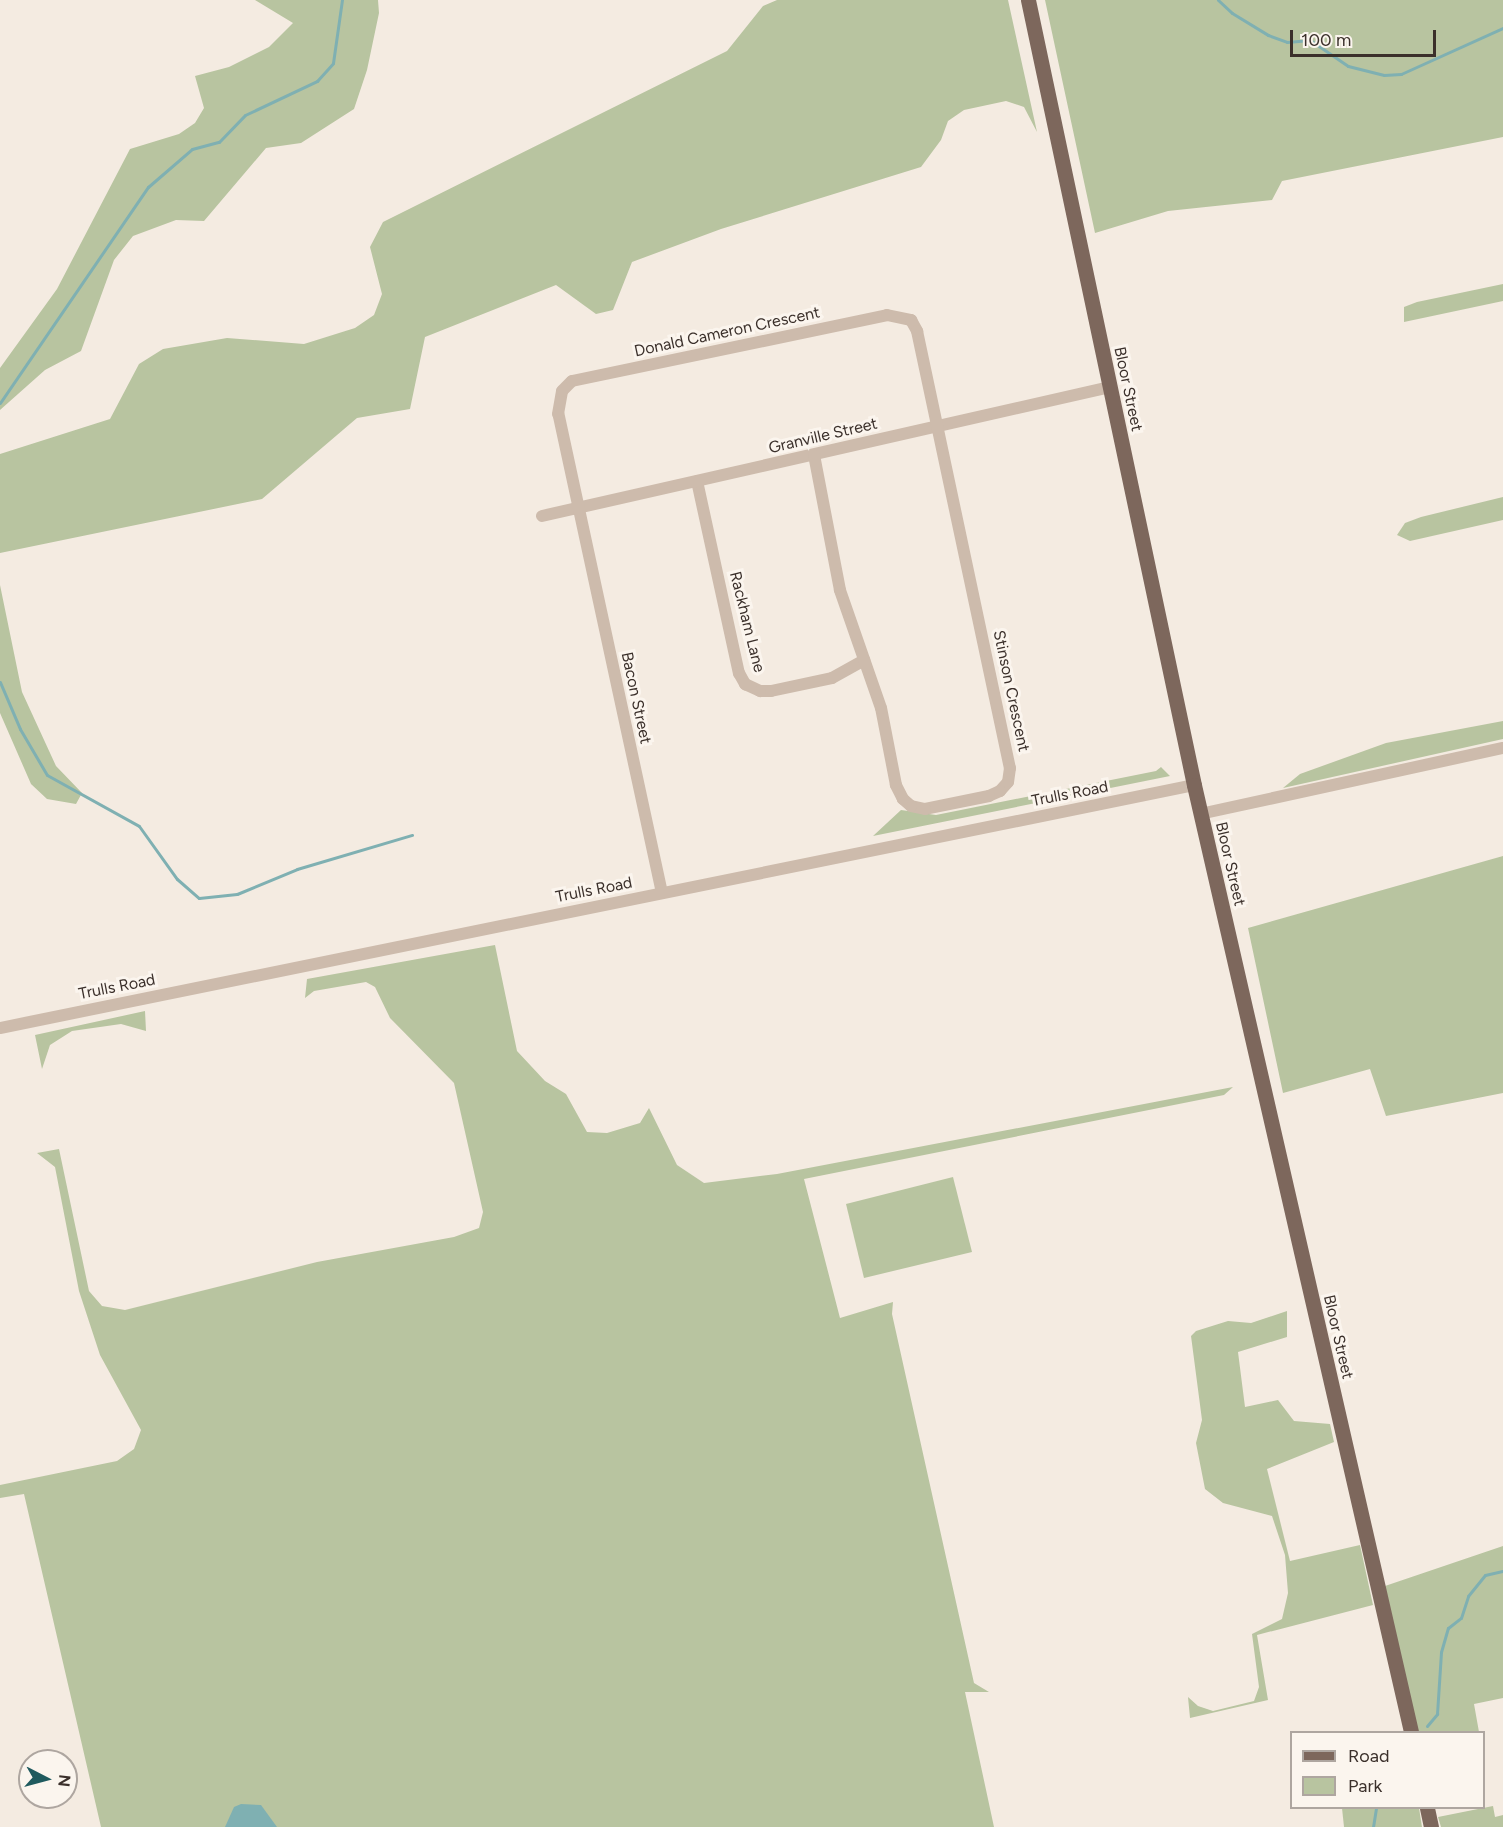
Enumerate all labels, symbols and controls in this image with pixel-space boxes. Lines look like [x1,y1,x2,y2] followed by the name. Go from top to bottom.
[1293,18,1438,56] scale bar
[1301,29,1351,51] text: 100 m
[632,303,822,361] street label: Donald Cameron Crescent
[1110,345,1146,433] street label: Bloor Street
[767,414,879,458] street label: Granville Street
[725,570,769,674] street label: Rackham Lane
[989,629,1033,753] street label: Stinson Crescent
[617,650,655,746] street label: Bacon Street
[1030,777,1110,811] street label: Trulls Road
[1211,820,1249,908] street label: Bloor Street
[554,873,634,907] street label: Trulls Road
[77,970,157,1004] street label: Trulls Road
[1319,1293,1357,1381] street label: Bloor Street
[1290,1731,1485,1809] legend
[1348,1745,1389,1767] text: Road
[18,1749,78,1809] north arrow
[54,1774,75,1788] text: N
[1348,1775,1382,1797] text: Park

